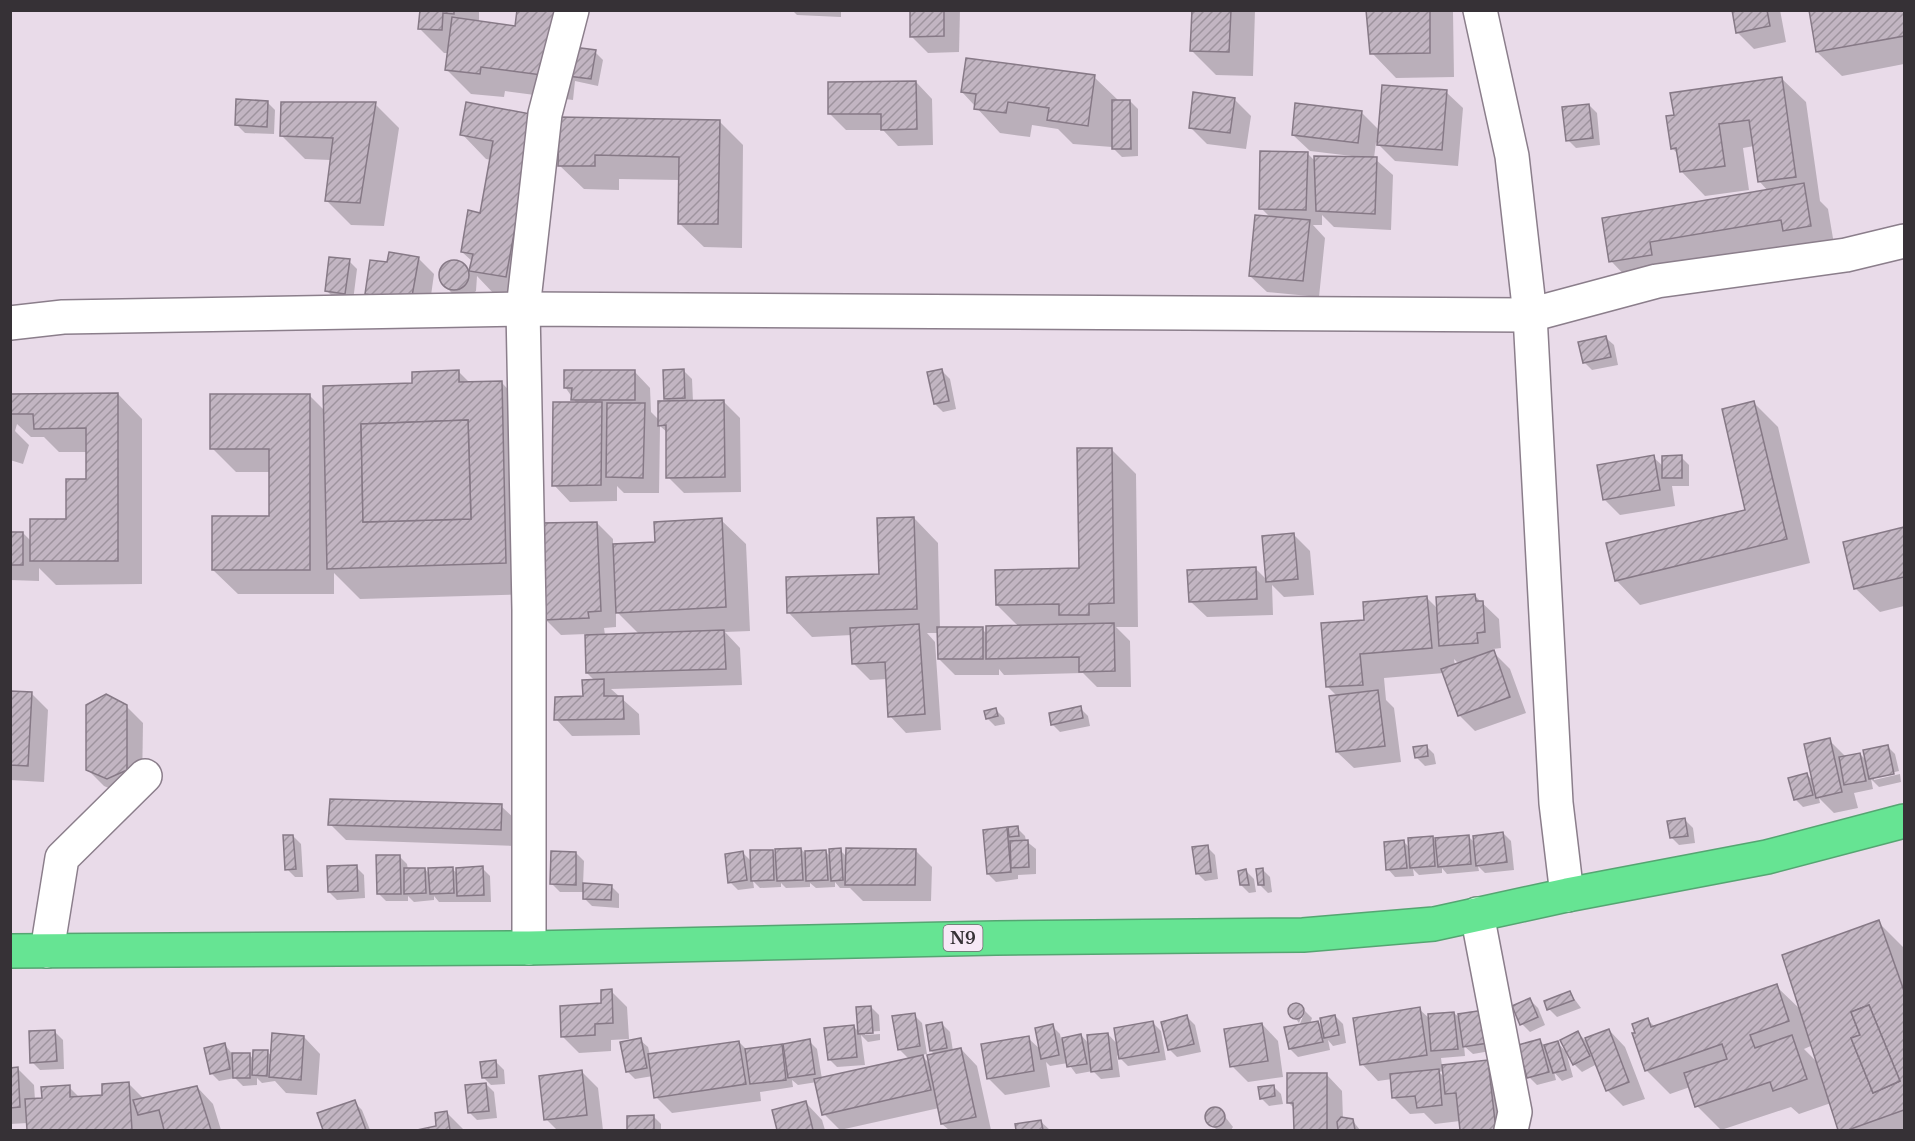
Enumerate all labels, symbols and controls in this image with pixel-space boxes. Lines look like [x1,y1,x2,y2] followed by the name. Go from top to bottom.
[944,925,982,951] road number: N9

